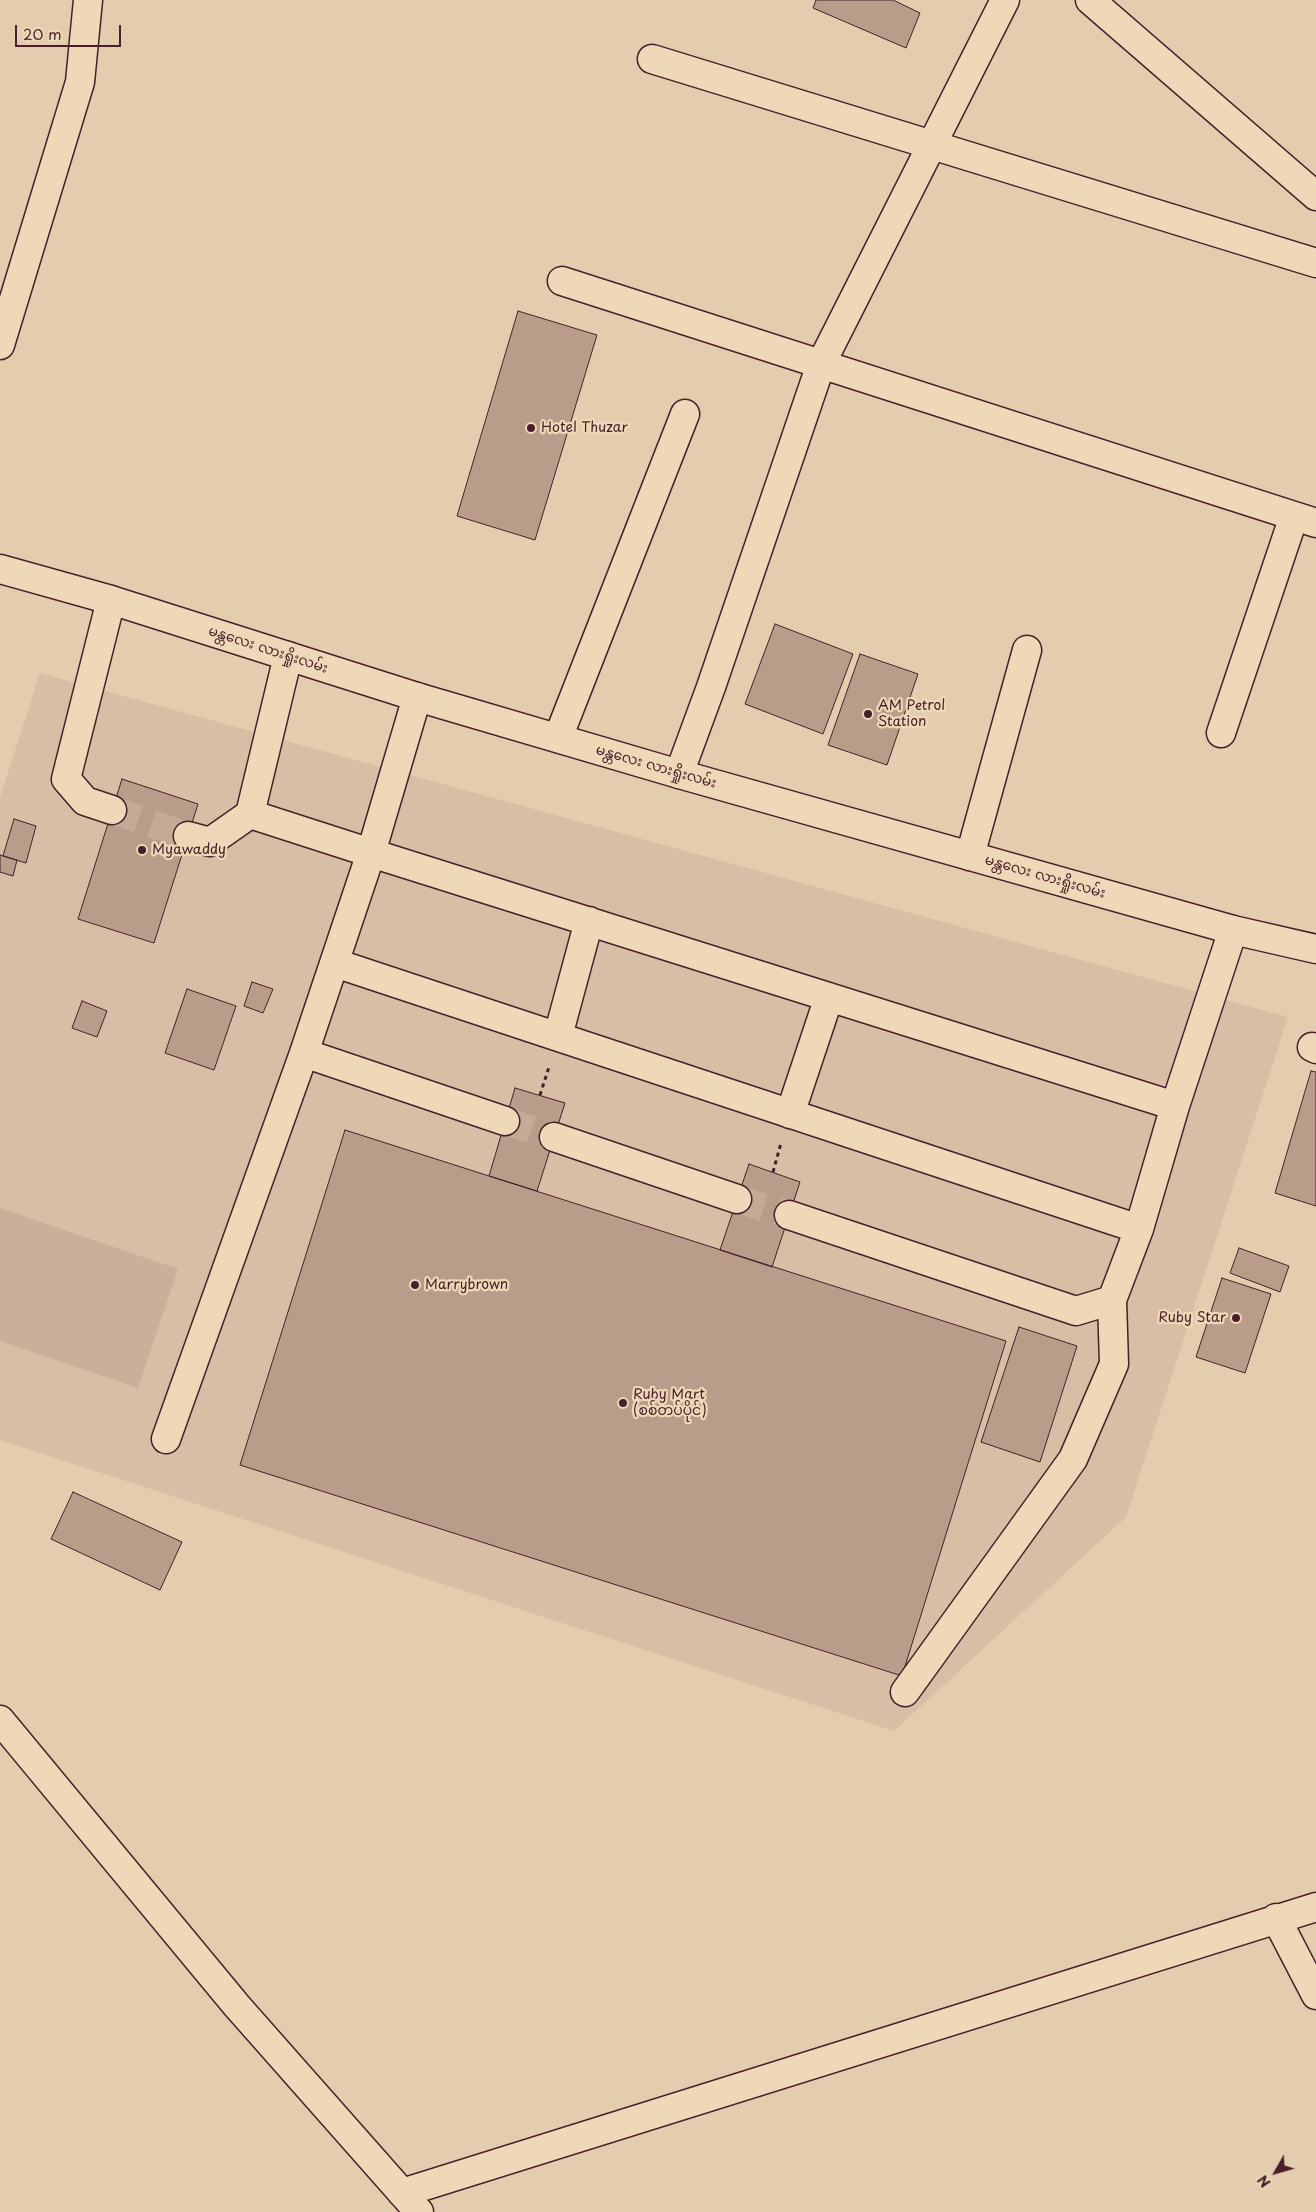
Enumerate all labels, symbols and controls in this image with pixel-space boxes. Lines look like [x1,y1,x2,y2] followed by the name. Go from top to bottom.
[18,15,124,47] scale bar
[23,22,62,45] text: 20 m
[541,420,628,436] place label: Hotel Thuzar
[525,422,537,434] marker: Hotel Thuzar
[206,623,330,677] street label: မန္တလေး လားရှိုးလမ်း
[878,698,945,730] place label: AM Petrol Station
[862,708,874,720] marker: AM Petrol Station
[594,742,718,792] street label: မန္တလေး လားရှိုးလမ်း
[152,842,226,858] place label: Myawaddy
[136,844,148,856] marker: Myawaddy
[983,852,1107,902] street label: မန္တလေး လားရှိုးလမ်း
[425,1277,508,1293] place label: Marrybrown
[409,1279,421,1291] marker: Marrybrown
[1158,1310,1226,1326] place label: Ruby Star
[1230,1312,1242,1324] marker: Ruby Star
[633,1387,707,1420] place label: Ruby Mart (စစ်တပ်ပိုင်)
[617,1397,629,1409] marker: Ruby Mart (စစ်တပ်ပိုင်)
[1251,2147,1301,2197] north arrow
[1252,2171,1275,2192] text: N

